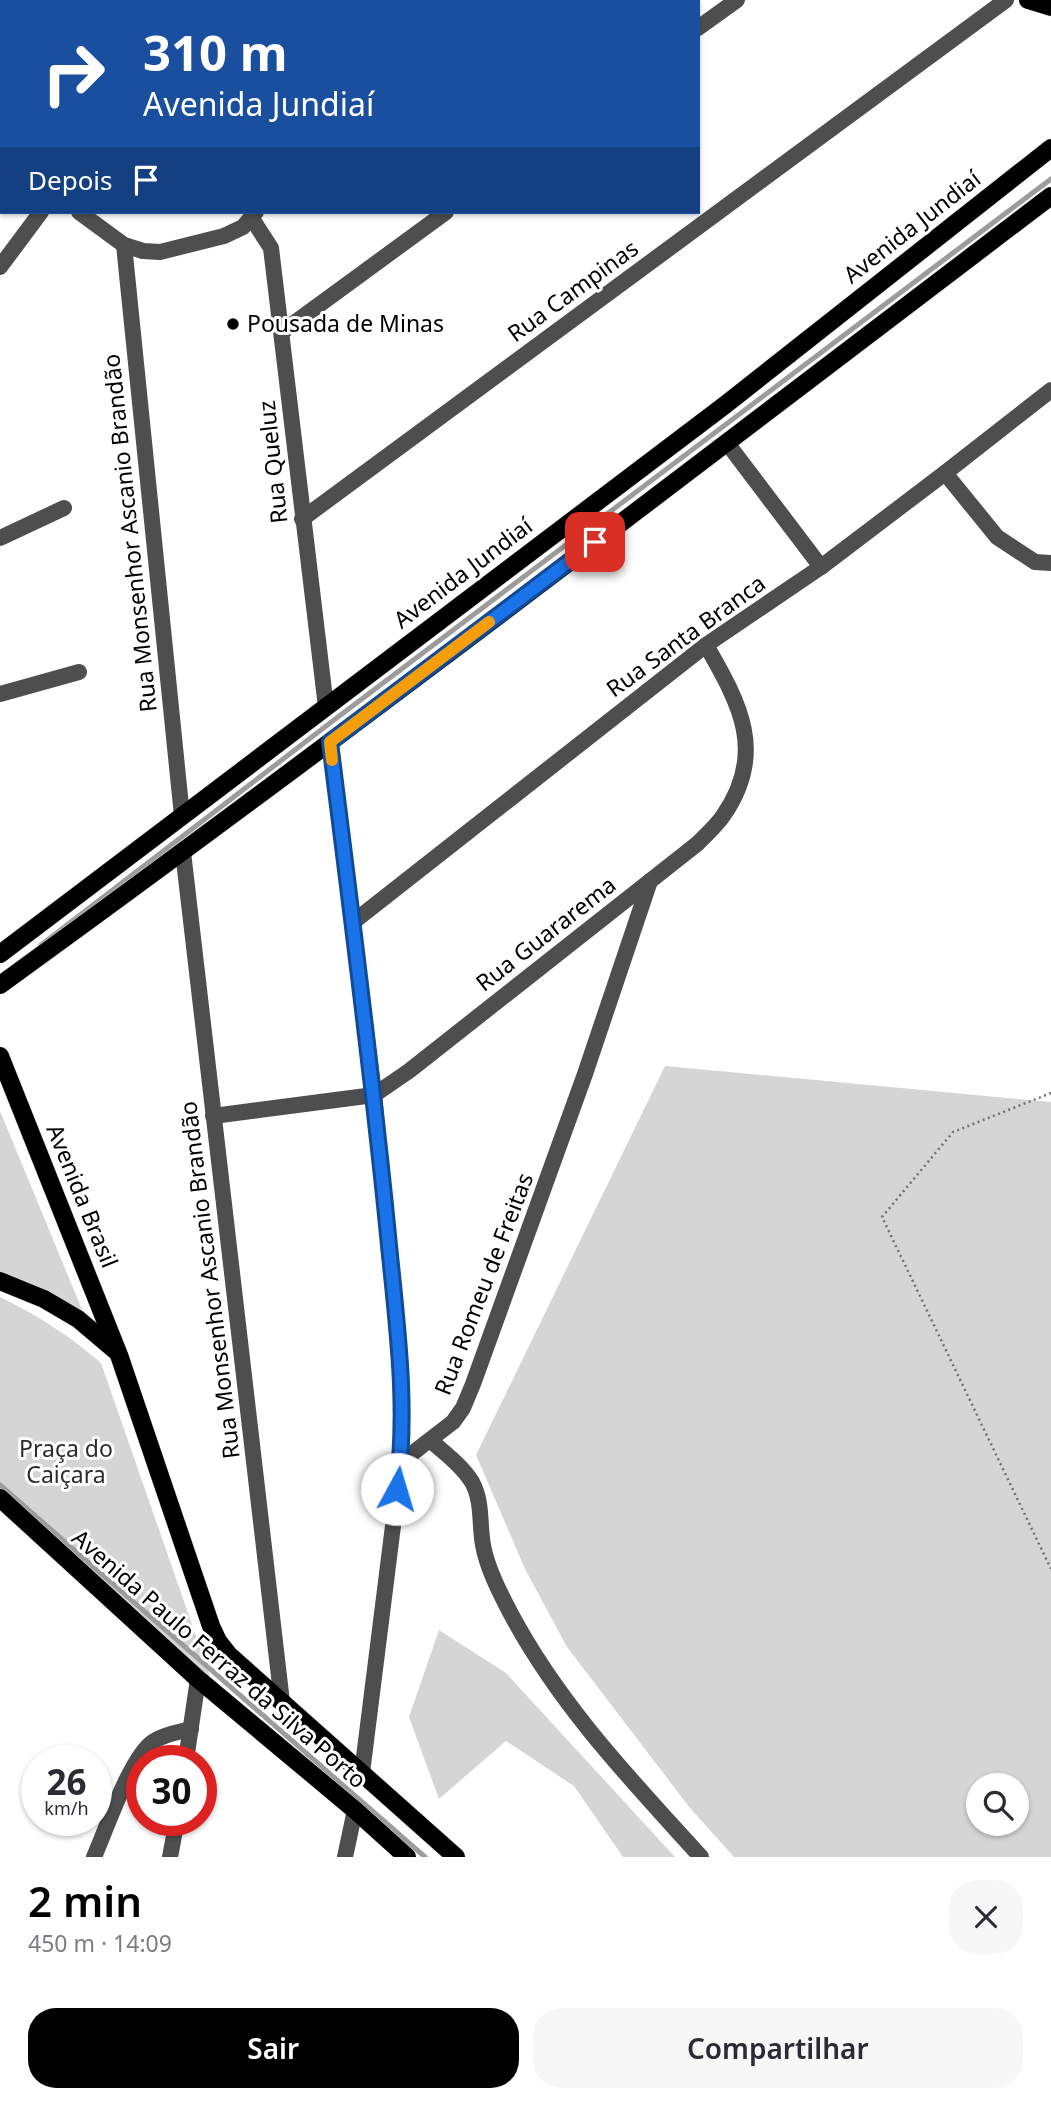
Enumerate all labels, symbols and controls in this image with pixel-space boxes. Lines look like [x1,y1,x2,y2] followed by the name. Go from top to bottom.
[143,19,288,85] text: 310 m
[28,28,119,119] icon: right
[143,82,374,125] text: Avenida Jundiaí
[127,161,165,199] icon: arrive
[28,162,113,198] text: Depois
[836,162,988,290] street label: Avenida Jundiaí
[500,232,644,349] street label: Rua Campinas
[247,307,444,339] place label: Pousada de Minas
[225,316,241,332] marker: Pousada de Minas
[94,352,164,714] street label: Rua Monsenhor Ascanio Brandão
[250,399,294,525] street label: Rua Queluz
[386,509,539,635] street label: Avenida Jundiaí
[565,512,625,572] pin
[576,523,614,561] icon: arrive
[599,567,771,704] street label: Rua Santa Branca
[469,868,622,998] street label: Rua Guararema
[171,1100,247,1461] street label: Rua Monsenhor Ascanio Brandão
[40,1119,126,1272] street label: Avenida Brasil
[426,1168,540,1399] street label: Rua Romeu de Freitas
[19,1432,113,1490] park label: Praça do Caiçara
[360,1452,434,1526] position arrow
[66,1521,374,1795] street label: Avenida Paulo Ferraz da Silva Porto
[126,1745,217,1836] speed limit sign: 30
[46,1758,87,1805] text: 26
[966,1773,1029,1836] map controls
[966,1773,1029,1836] button: search
[44,1796,89,1820] text: km/h
[28,1872,142,1929] text: 2 min
[949,1880,1023,1954] button: close
[28,1927,172,1959] text: 450 m · 14:09
[28,2008,519,2088] button: Sair
[533,2008,1023,2088] button: Compartilhar

